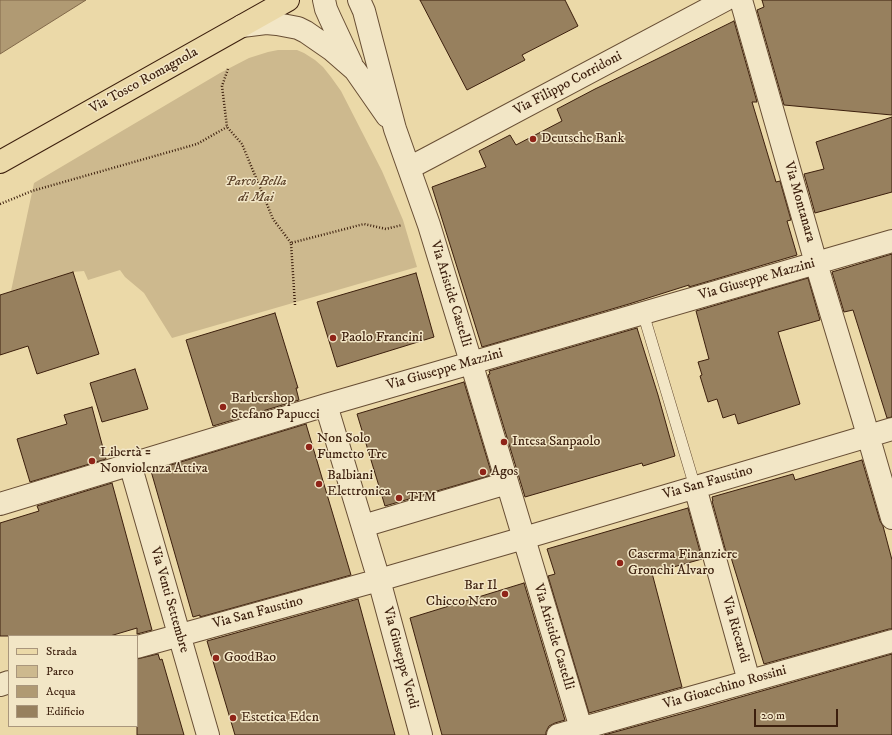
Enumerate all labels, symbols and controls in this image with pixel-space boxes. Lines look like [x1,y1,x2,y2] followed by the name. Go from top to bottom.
[87,44,201,118] street label: Via Tosco Romagnola
[511,48,625,120] street label: Via Filippo Corridoni
[541,131,624,147] place label: Deutsche Bank
[528,134,538,144] marker: Deutsche Bank
[780,160,818,244] street label: Via Montanara
[225,174,287,206] park label: Parco Bella di Mai
[426,239,474,349] street label: Via Aristide Castelli
[697,255,817,305] street label: Via Giuseppe Mazzini
[341,330,423,346] place label: Paolo Francini
[328,333,338,343] marker: Paolo Francini
[385,345,505,395] street label: Via Giuseppe Mazzini
[231,391,320,424] place label: Barbershop Stefano Papucci
[218,402,228,412] marker: Barbershop Stefano Papucci
[317,431,387,464] place label: Non Solo Fumetto Tre
[512,434,600,450] place label: Intesa Sanpaolo
[499,437,509,447] marker: Intesa Sanpaolo
[304,442,314,452] marker: Non Solo Fumetto Tre
[100,445,208,478] place label: Libertà = Nonviolenza Attiva
[87,456,97,466] marker: Libertà = Nonviolenza Attiva
[661,462,755,504] street label: Via San Faustino
[491,464,518,480] place label: Agos
[478,467,488,477] marker: Agos
[327,468,391,500] place label: Balbiani Elettronica
[314,479,324,489] marker: Balbiani Elettronica
[407,490,436,506] place label: TIM
[394,493,404,503] marker: TIM
[146,545,192,655] street label: Via Venti Settembre
[628,547,738,580] place label: Caserma Finanziere Gronchi Alvaro
[615,558,625,568] marker: Caserma Finanziere Gronchi Alvaro
[426,578,497,610] place label: Bar Il Chicco Nero
[529,582,577,692] street label: Via Aristide Castelli
[500,589,510,599] marker: Bar Il Chicco Nero
[211,593,305,633] street label: Via San Faustino
[718,595,752,665] street label: Via Riccardi
[378,605,422,711] street label: Via Giuseppe Verdi
[8,635,138,727] legend
[46,644,77,659] text: Strada
[224,650,276,666] place label: GoodBao
[211,653,221,663] marker: GoodBao
[661,662,789,714] street label: Via Gioacchino Rossini
[46,664,74,679] text: Parco
[46,684,76,699] text: Acqua
[756,701,840,727] scale bar
[46,704,84,719] text: Edificio
[761,708,785,723] text: 20 m
[241,710,319,726] place label: Estetica Eden
[228,713,238,723] marker: Estetica Eden

